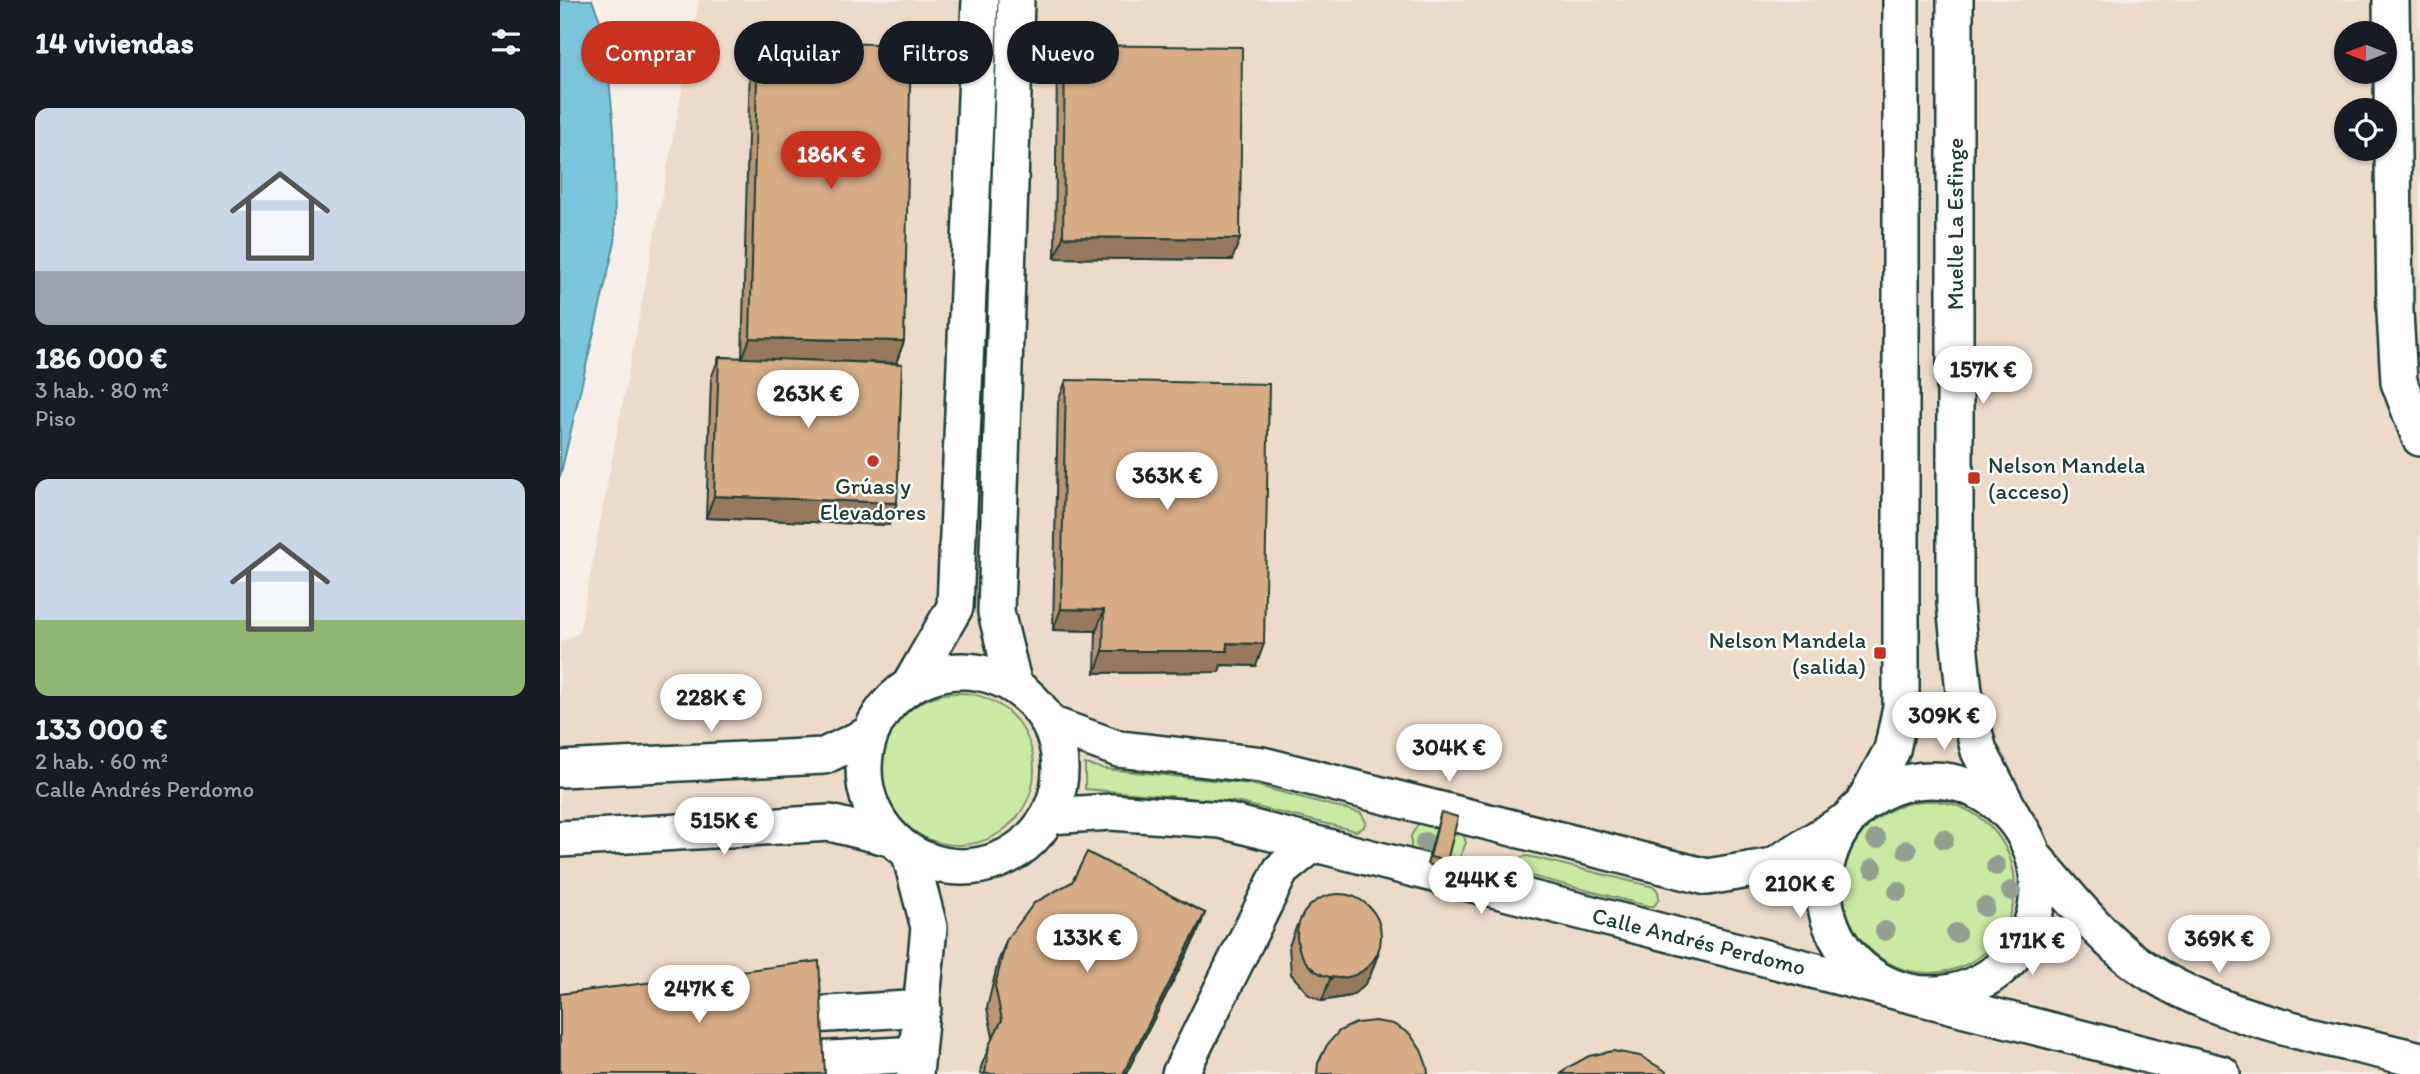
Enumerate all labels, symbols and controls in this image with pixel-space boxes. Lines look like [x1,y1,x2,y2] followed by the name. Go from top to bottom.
[581,21,720,84] chip: Comprar
[734,21,864,84] chip: Alquilar
[878,21,993,84] chip: Filtros
[1007,21,1119,84] chip: Nuevo
[2334,21,2398,84] north arrow
[2334,21,2397,161] map controls
[487,23,525,61] icon: filters
[35,24,194,61] text: 14 viviendas
[2334,98,2397,161] button: locate
[774,132,888,191] pin: 186K €
[1941,138,1969,310] street label: Muelle La Esfinge
[797,140,865,168] text: 186K €
[217,153,343,279] icon: home
[35,339,167,376] text: 186 000 €
[1926,346,2040,406] pin: 157K €
[1949,355,2017,383] text: 157K €
[751,370,865,430] pin: 263K €
[35,376,169,404] text: 3 hab. · 80 m²
[773,379,843,407] text: 263K €
[35,404,76,432] text: Piso
[1988,451,2145,505] place label: Nelson Mandela (acceso)
[1110,452,1224,512] pin: 363K €
[865,453,881,469] marker: Grúas y Elevadores
[1132,461,1202,489] text: 363K €
[1966,470,1982,486] marker: Nelson Mandela (acceso)
[820,472,926,526] place label: Grúas y Elevadores
[217,524,343,650] icon: home
[1709,626,1866,680] place label: Nelson Mandela (salida)
[1872,645,1888,661] marker: Nelson Mandela (salida)
[654,674,768,734] pin: 228K €
[676,683,746,711] text: 228K €
[1887,692,2001,752] pin: 309K €
[1908,701,1980,729] text: 309K €
[35,710,168,747] text: 133 000 €
[1392,724,1506,784] pin: 304K €
[1412,733,1486,761] text: 304K €
[35,747,168,775] text: 2 hab. · 60 m²
[35,775,254,803] text: Calle Andrés Perdomo
[667,798,781,857] pin: 515K €
[690,806,758,834] text: 515K €
[1424,856,1538,916] pin: 244K €
[1743,860,1857,920] pin: 210K €
[1445,865,1517,893] text: 244K €
[1765,869,1835,897] text: 210K €
[1589,901,1809,981] street label: Calle Andrés Perdomo
[1030,914,1144,974] pin: 133K €
[2162,916,2276,975] pin: 369K €
[1975,918,2089,977] pin: 171K €
[1053,923,1121,951] text: 133K €
[2184,924,2254,952] text: 369K €
[1999,926,2065,954] text: 171K €
[642,965,756,1025] pin: 247K €
[664,974,734,1002] text: 247K €

